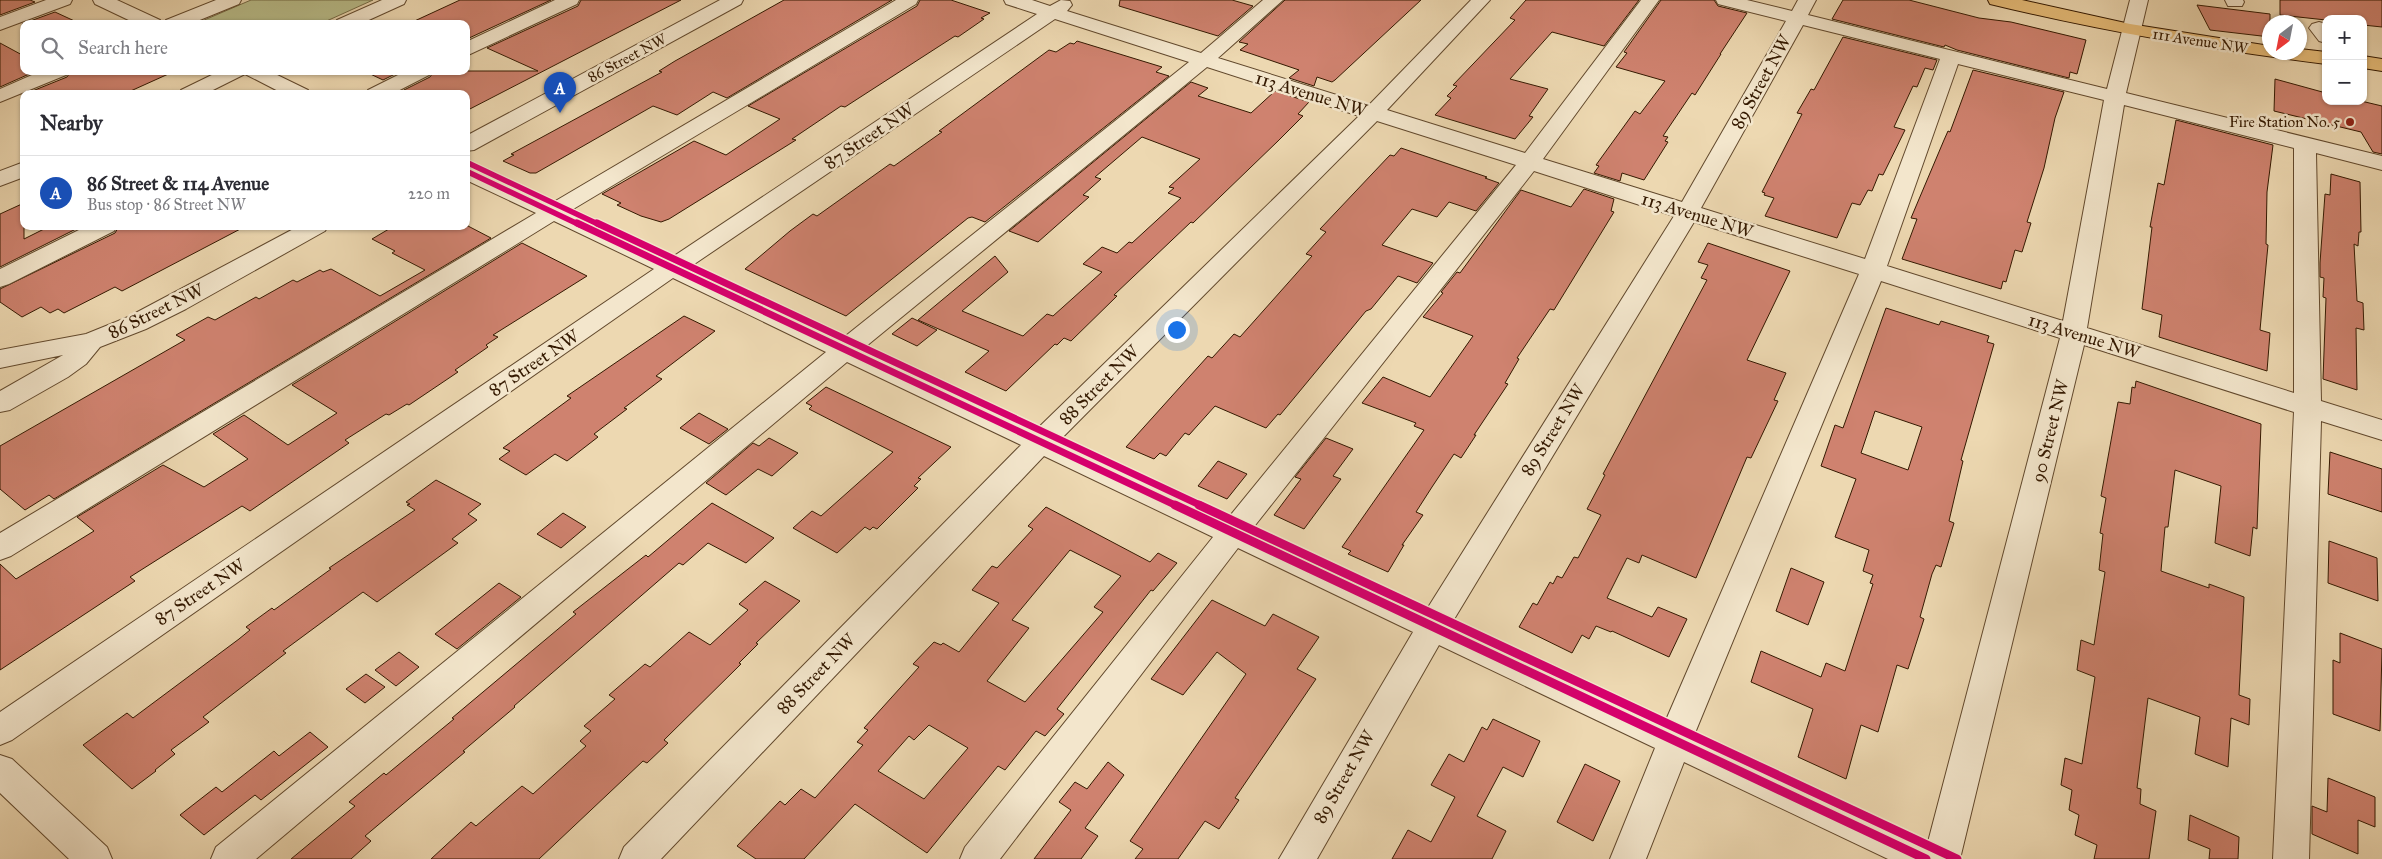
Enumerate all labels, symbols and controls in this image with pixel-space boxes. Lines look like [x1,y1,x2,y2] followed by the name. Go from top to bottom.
[2262,15,2307,60] north arrow
[2322,15,2367,105] map controls
[2322,15,2367,60] button: +
[20,20,470,75] search box
[2151,25,2250,58] street label: 111 Avenue NW
[585,29,670,86] street label: 86 Street NW
[1726,30,1796,133] street label: 89 Street NW
[38,34,66,62] icon: search
[78,36,168,59] text: Search here
[2322,60,2367,105] button: −
[1253,67,1370,122] street label: 113 Avenue NW
[544,72,576,113] pin: A
[820,97,919,174] street label: 87 Street NW
[40,110,103,136] text: Nearby
[2229,113,2340,131] place label: Fire Station No. 5
[2344,116,2356,128] marker: Fire Station No. 5
[87,172,269,195] text: 86 Street & 114 Avenue
[51,184,61,203] text: A
[408,184,450,203] text: 220 m
[1639,188,1756,243] street label: 113 Avenue NW
[87,195,246,214] text: Bus stop · 86 Street NW
[105,278,208,344] street label: 86 Street NW
[2026,309,2143,364] street label: 113 Avenue NW
[1164,317,1190,343] your location
[485,324,584,401] street label: 87 Street NW
[1054,340,1144,430] street label: 88 Street NW
[2027,377,2074,485] street label: 90 Street NW
[1516,379,1590,480] street label: 89 Street NW
[151,553,250,630] street label: 87 Street NW
[772,628,861,719] street label: 88 Street NW
[1308,726,1380,828] street label: 89 Street NW

